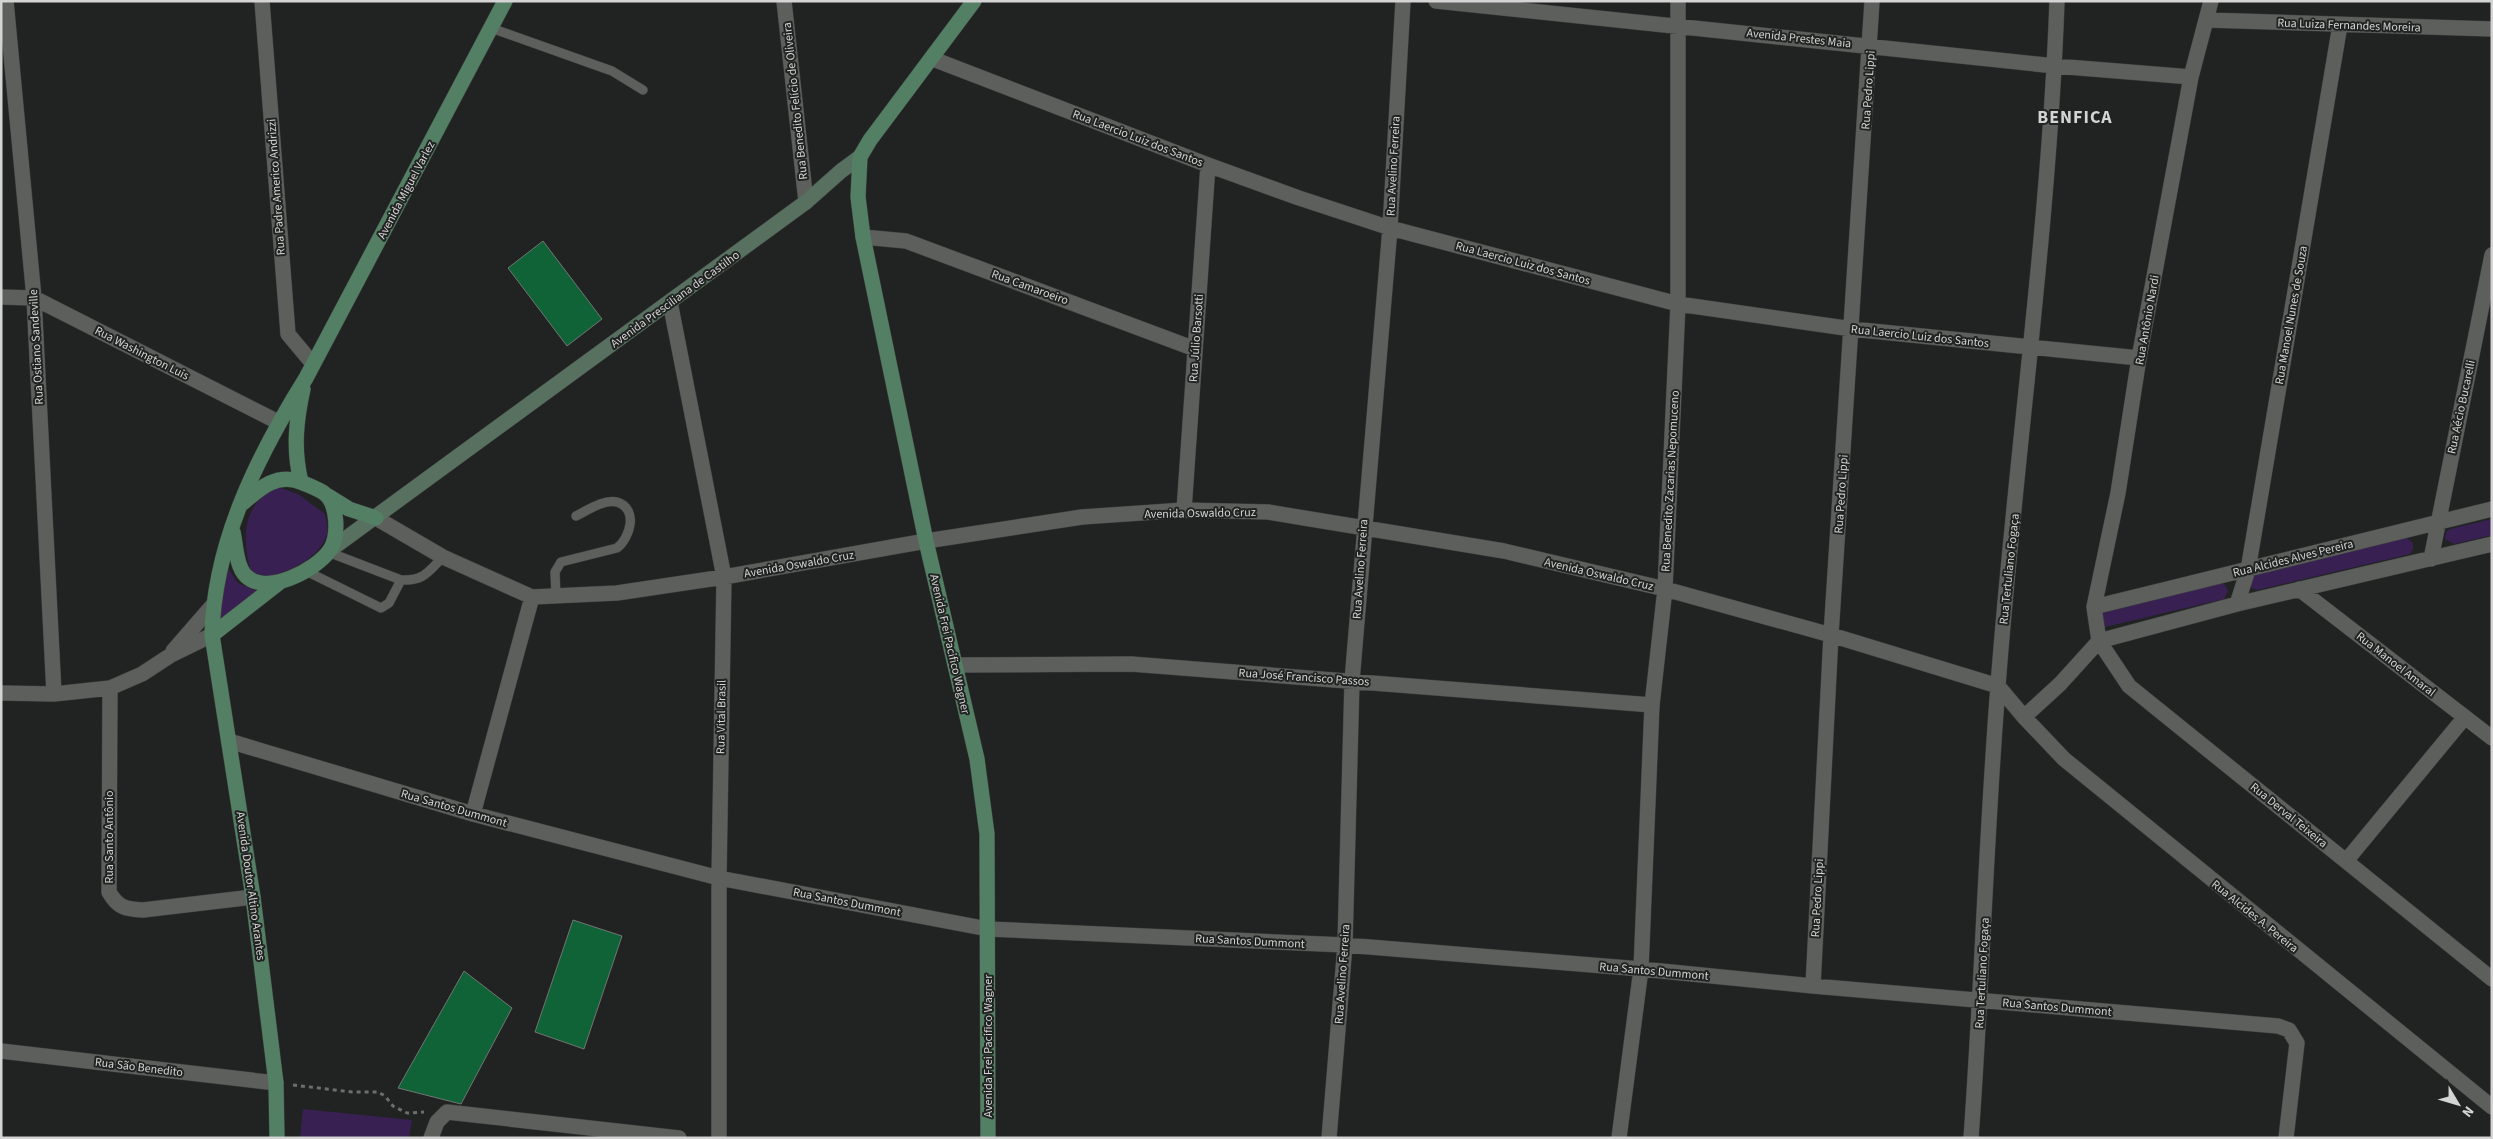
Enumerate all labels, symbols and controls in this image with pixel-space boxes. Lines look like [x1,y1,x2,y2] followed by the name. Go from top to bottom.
[2277,15,2421,36] street label: Rua Luiza Fernandes Moreira
[779,21,812,180] street label: Rua Benedito Felício de Oliveira
[1746,25,1852,52] street label: Avenida Prestes Maia
[1857,50,1880,130] street label: Rua Pedro Lippi
[2037,105,2113,130] district label: BENFICA
[1070,106,1206,171] street label: Rua Laercio Luiz dos Santos
[1382,116,1405,216] street label: Rua Avelino Ferreira
[263,118,290,256] street label: Rua Padre Americo Andrizzi
[373,138,439,242] street label: Avenida Miguel Varlez
[1454,237,1592,290] street label: Rua Laercio Luiz dos Santos
[2271,244,2312,386] street label: Rua Manoel Nunes de Souza
[607,247,743,352] street label: Avenida Presciliana de Castilho
[989,266,1071,309] street label: Rua Camaroeiro
[2131,274,2164,366] street label: Rua Antônio Nardi
[25,289,48,405] street label: Rua Ostiano Sandeville
[1185,293,1208,383] street label: Rua Júlio Barsotti
[1850,321,1990,352] street label: Rua Laercio Luiz dos Santos
[92,322,192,385] street label: Rua Washington Luis
[2443,359,2480,456] street label: Rua Aécio Bucarelli
[1657,390,1684,572] street label: Rua Benedito Zacarias Nepomuceno
[1830,454,1853,534] street label: Rua Pedro Lippi
[1144,504,1256,523] street label: Avenida Oswaldo Cruz
[1995,513,2024,625] street label: Rua Tertuliano Fogaça
[1349,519,1372,619] street label: Rua Avelino Ferreira
[2231,535,2355,582] street label: Rua Alcides Alves Pereira
[743,546,855,583] street label: Avenida Oswaldo Cruz
[1543,554,1655,595] street label: Avenida Oswaldo Cruz
[925,573,974,716] street label: Avenida Frei Pacifico Wagner
[2352,628,2439,701] street label: Rua Manoel Amaral
[1238,664,1370,691] street label: Rua José Francisco Passos
[712,680,731,754] street label: Rua Vital Brasil
[2246,779,2331,852] street label: Rua Derval Teixeira
[399,785,509,832] street label: Rua Santos Dummont
[101,790,118,884] street label: Rua Santo Antônio
[232,811,269,961] street label: Avenida Doutor Altino Arantes
[1807,858,1828,938] street label: Rua Pedro Lippi
[2208,876,2302,957] street label: Rua Alcides A. Pereira
[792,884,902,921] street label: Rua Santos Dummont
[1971,917,1994,1029] street label: Rua Tertuliano Fogaça
[1331,924,1354,1024] street label: Rua Avelino Ferreira
[1195,930,1305,953] street label: Rua Santos Dummont
[1599,958,1709,985] street label: Rua Santos Dummont
[980,974,997,1117] street label: Avenida Frei Pacifico Wagner
[2002,994,2112,1021] street label: Rua Santos Dummont
[94,1054,184,1081] street label: Rua São Benedito
[2433,1079,2483,1129] north arrow
[2457,1102,2478,1121] text: N

